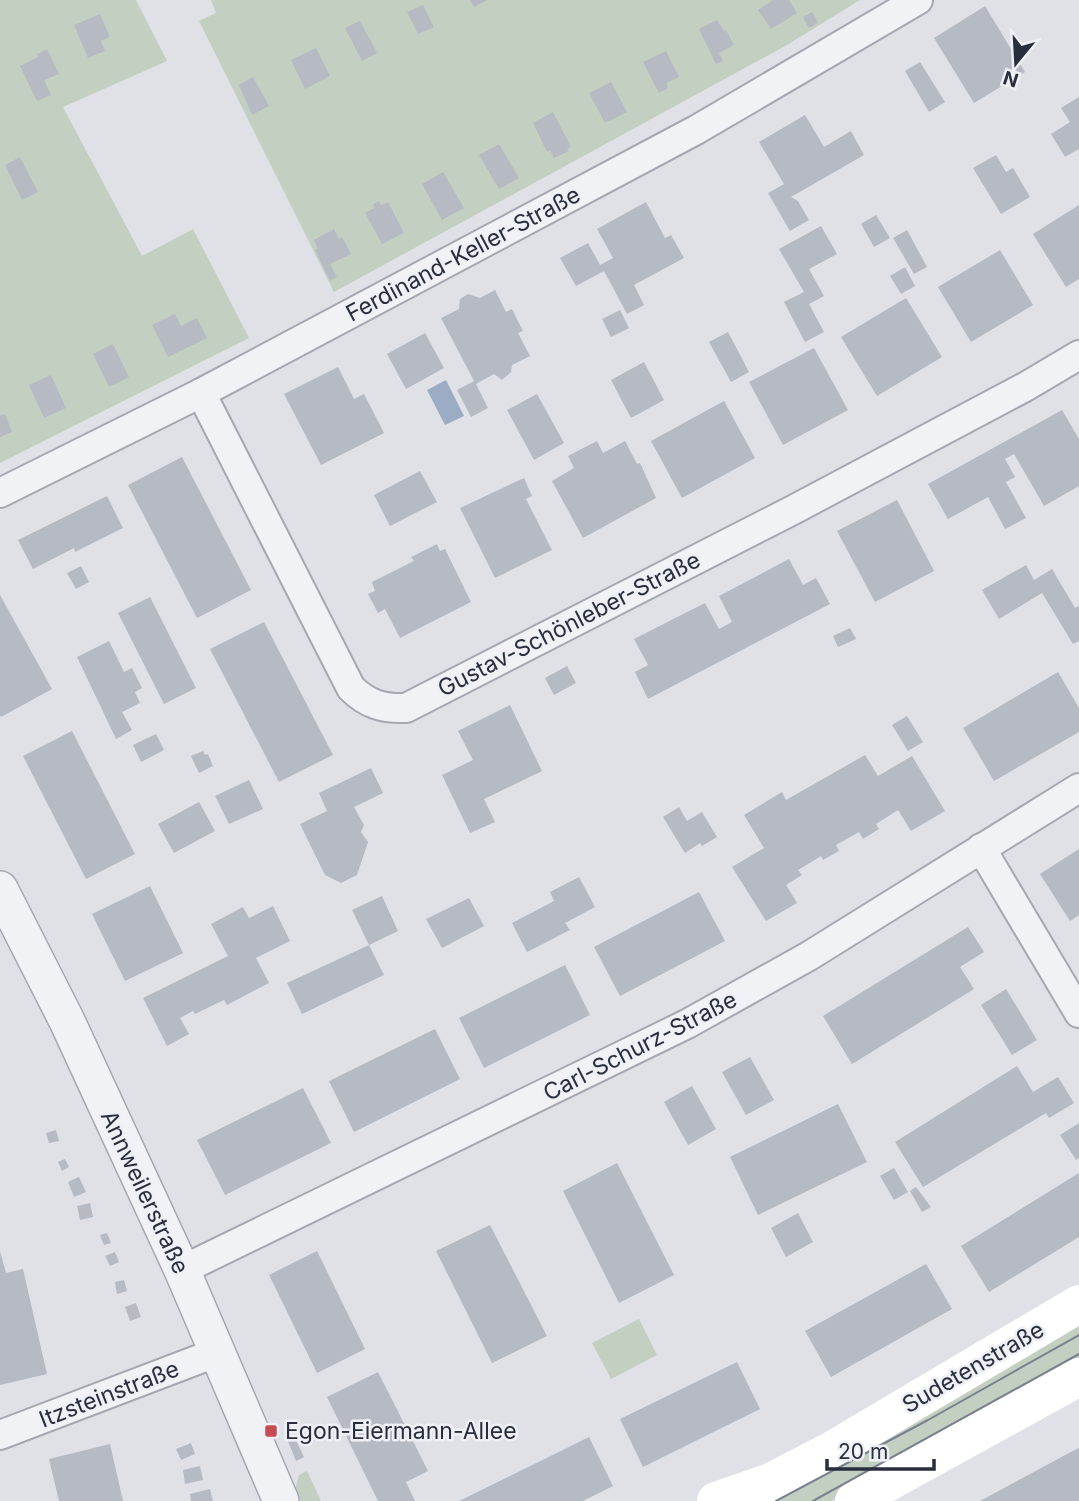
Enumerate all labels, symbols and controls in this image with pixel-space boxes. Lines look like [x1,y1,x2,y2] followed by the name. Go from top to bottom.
[981,28,1051,98] north arrow
[1000,66,1021,92] text: N
[341,180,585,328] street label: Ferdinand-Keller-Straße
[433,546,705,702] street label: Gustav-Schönleber-Straße
[539,985,741,1107] street label: Carl-Schurz-Straße
[95,1106,195,1278] street label: Annweilerstraße
[897,1315,1049,1419] street label: Sudetenstraße
[35,1354,183,1434] street label: Itzsteinstraße
[285,1417,517,1445] place label: Egon-Eiermann-Allee
[263,1423,279,1439] marker: Egon-Eiermann-Allee
[827,1428,934,1472] scale bar
[838,1439,888,1464] text: 20 m

